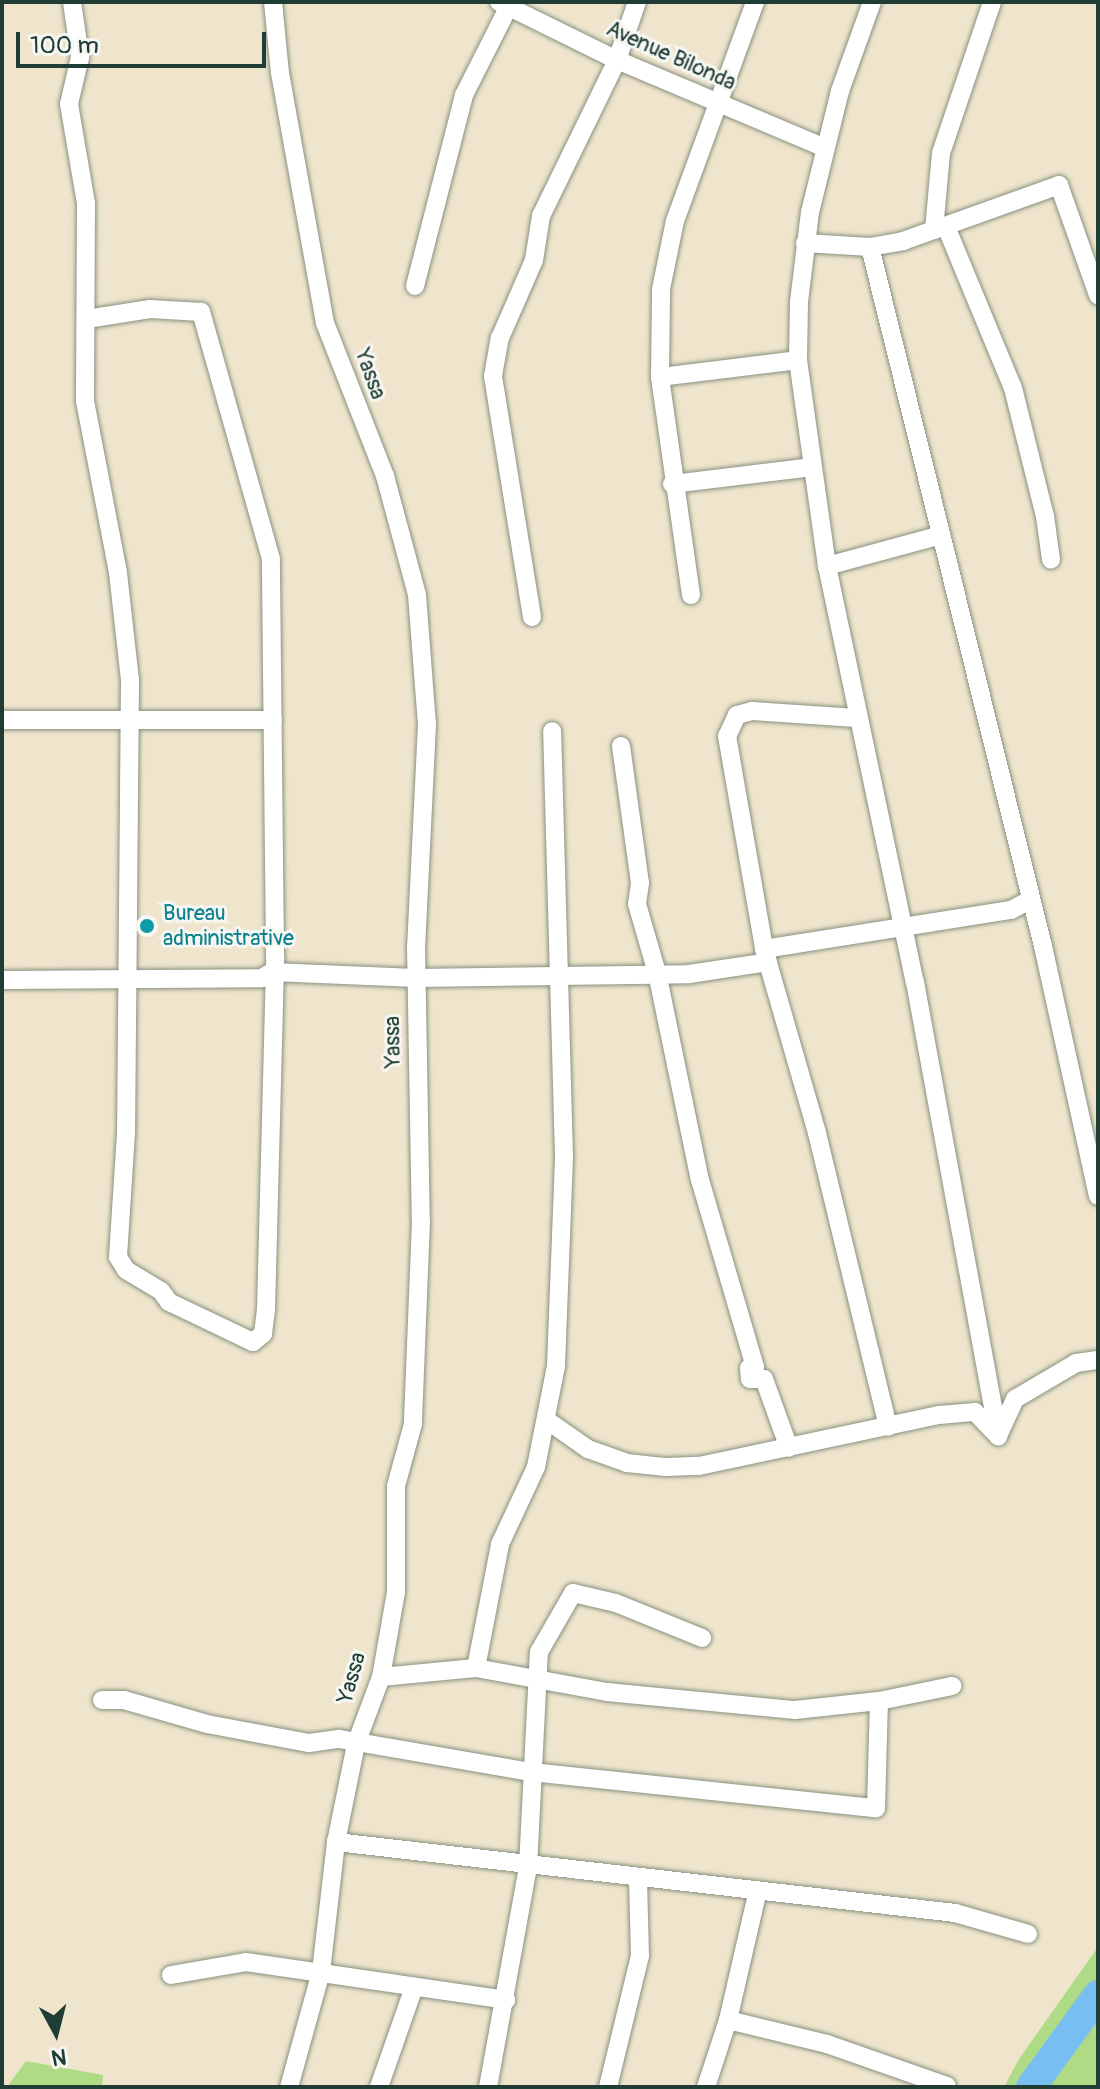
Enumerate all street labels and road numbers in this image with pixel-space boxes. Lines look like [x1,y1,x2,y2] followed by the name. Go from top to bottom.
[602,16,740,96] street label: Avenue Bilonda
[349,345,391,403] street label: Yassa
[379,1016,407,1068] street label: Yassa
[332,1649,372,1707] street label: Yassa

